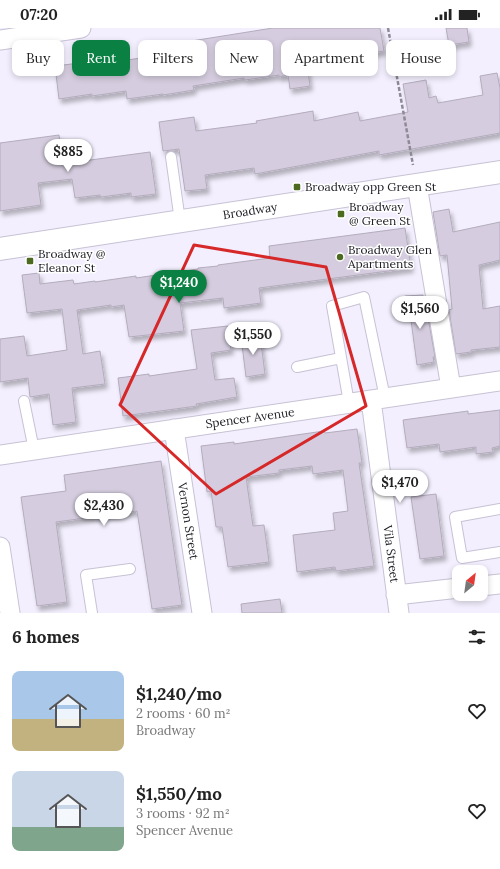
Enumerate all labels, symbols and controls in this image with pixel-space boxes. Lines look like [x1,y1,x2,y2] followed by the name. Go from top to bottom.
[20,5,58,24] text: 07:20
[12,40,64,76] chip: Buy
[72,40,130,76] chip: Rent
[138,40,207,76] chip: Filters
[215,40,273,76] chip: New
[281,40,378,76] chip: Apartment
[386,40,456,76] chip: House
[44,139,92,173] pin: $885
[53,143,83,160] text: $885
[305,179,437,194] place label: Broadway opp Green St
[292,182,302,192] marker: Broadway opp Green St
[222,199,279,222] street label: Broadway
[349,199,411,228] place label: Broadway @ Green St
[336,209,346,219] marker: Broadway @ Green St
[347,242,432,271] place label: Broadway Glen Apartments
[38,246,106,275] place label: Broadway @ Eleanor St
[335,252,345,262] marker: Broadway Glen Apartments
[25,256,35,266] marker: Broadway @ Eleanor St
[146,270,212,304] pin: $1,240
[160,274,198,291] text: $1,240
[387,296,453,330] pin: $1,560
[401,300,439,317] text: $1,560
[220,322,286,356] pin: $1,550
[234,326,272,343] text: $1,550
[205,404,296,431] street label: Spencer Avenue
[367,470,433,504] pin: $1,470
[381,474,419,491] text: $1,470
[175,480,202,561] street label: Vernon Street
[71,493,137,527] pin: $2,430
[84,497,124,514] text: $2,430
[380,523,402,584] street label: Vila Street
[452,565,488,601] north arrow
[452,565,488,601] map controls
[12,626,79,648] text: 6 homes
[466,626,488,648] icon: filters
[136,683,222,705] text: $1,240/mo
[44,687,92,735] icon: home
[466,700,488,722] icon: heart
[136,705,231,722] text: 2 rooms · 60 m²
[136,722,195,739] text: Broadway
[136,783,222,805] text: $1,550/mo
[44,787,92,835] icon: home
[466,800,488,822] icon: heart
[136,805,230,822] text: 3 rooms · 92 m²
[136,822,233,839] text: Spencer Avenue

